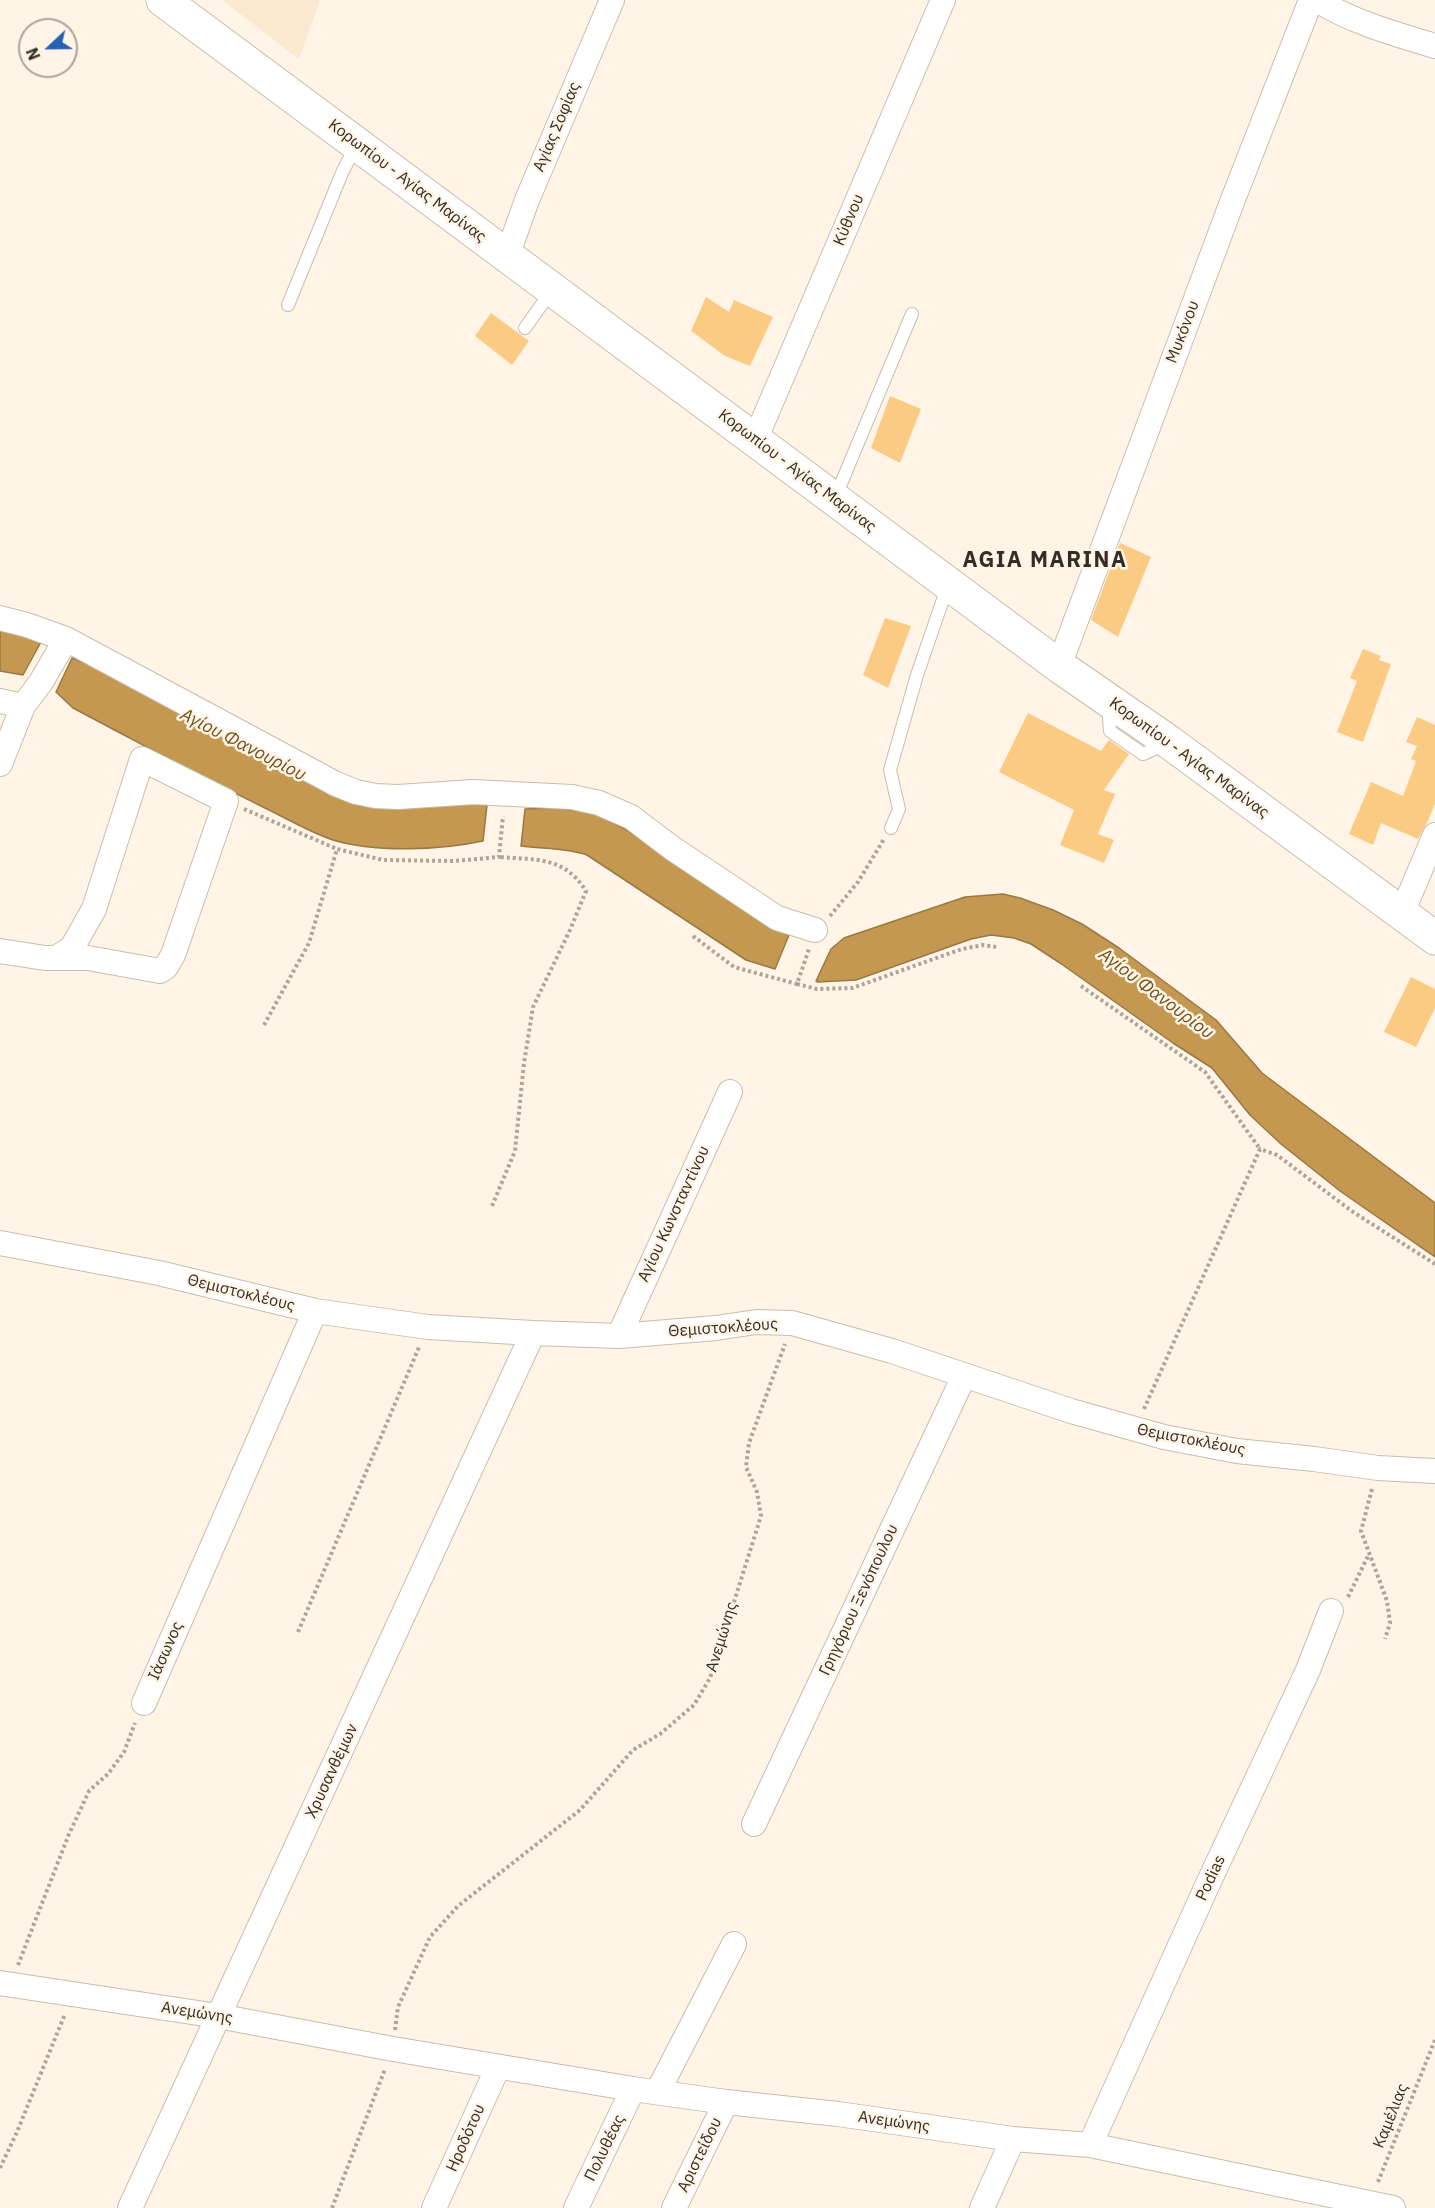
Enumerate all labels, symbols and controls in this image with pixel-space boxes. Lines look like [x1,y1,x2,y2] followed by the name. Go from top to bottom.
[18,18,78,78] north arrow
[22,45,45,63] text: N
[529,79,585,175] street label: Αγίας Σοφίας
[324,115,490,247] street label: Κορωπίου - Αγίας Μαρίνας
[830,191,868,249] street label: Κύθνου
[1162,298,1204,366] street label: Μυκόνου
[714,405,880,537] street label: Κορωπίου - Αγίας Μαρίνας
[963,548,1127,574] district label: AGIA MARINA
[1105,694,1273,822] street label: Κορωπίου - Αγίας Μαρίνας
[177,704,309,786] water label: Αγίου Φανουρίου
[1094,944,1218,1044] water label: Αγίου Φανουρίου
[634,1143,714,1285] street label: Αγίου Κωνσταντίνου
[185,1270,297,1316] street label: Θεμιστοκλέους
[668,1315,778,1341] street label: Θεμιστοκλέους
[1135,1420,1247,1460] street label: Θεμιστοκλέους
[815,1521,903,1679] street label: Γρηγόριου Ξενόπουλου
[702,1600,742,1674] street label: Ανεμώνης
[145,1619,187,1683] street label: Ιάσωνος
[302,1721,362,1821] street label: Χρυσανθέμων
[1192,1852,1230,1904] street label: Podias
[160,1998,234,2028] street label: Ανεμώνης
[1369,2081,1413,2151] street label: Καμέλιας
[443,2101,489,2175] street label: Ηροδότου
[857,2107,931,2137] street label: Ανεμώνης
[581,2111,629,2185] street label: Πολυθέας
[674,2114,726,2196] street label: Αριστείδου

